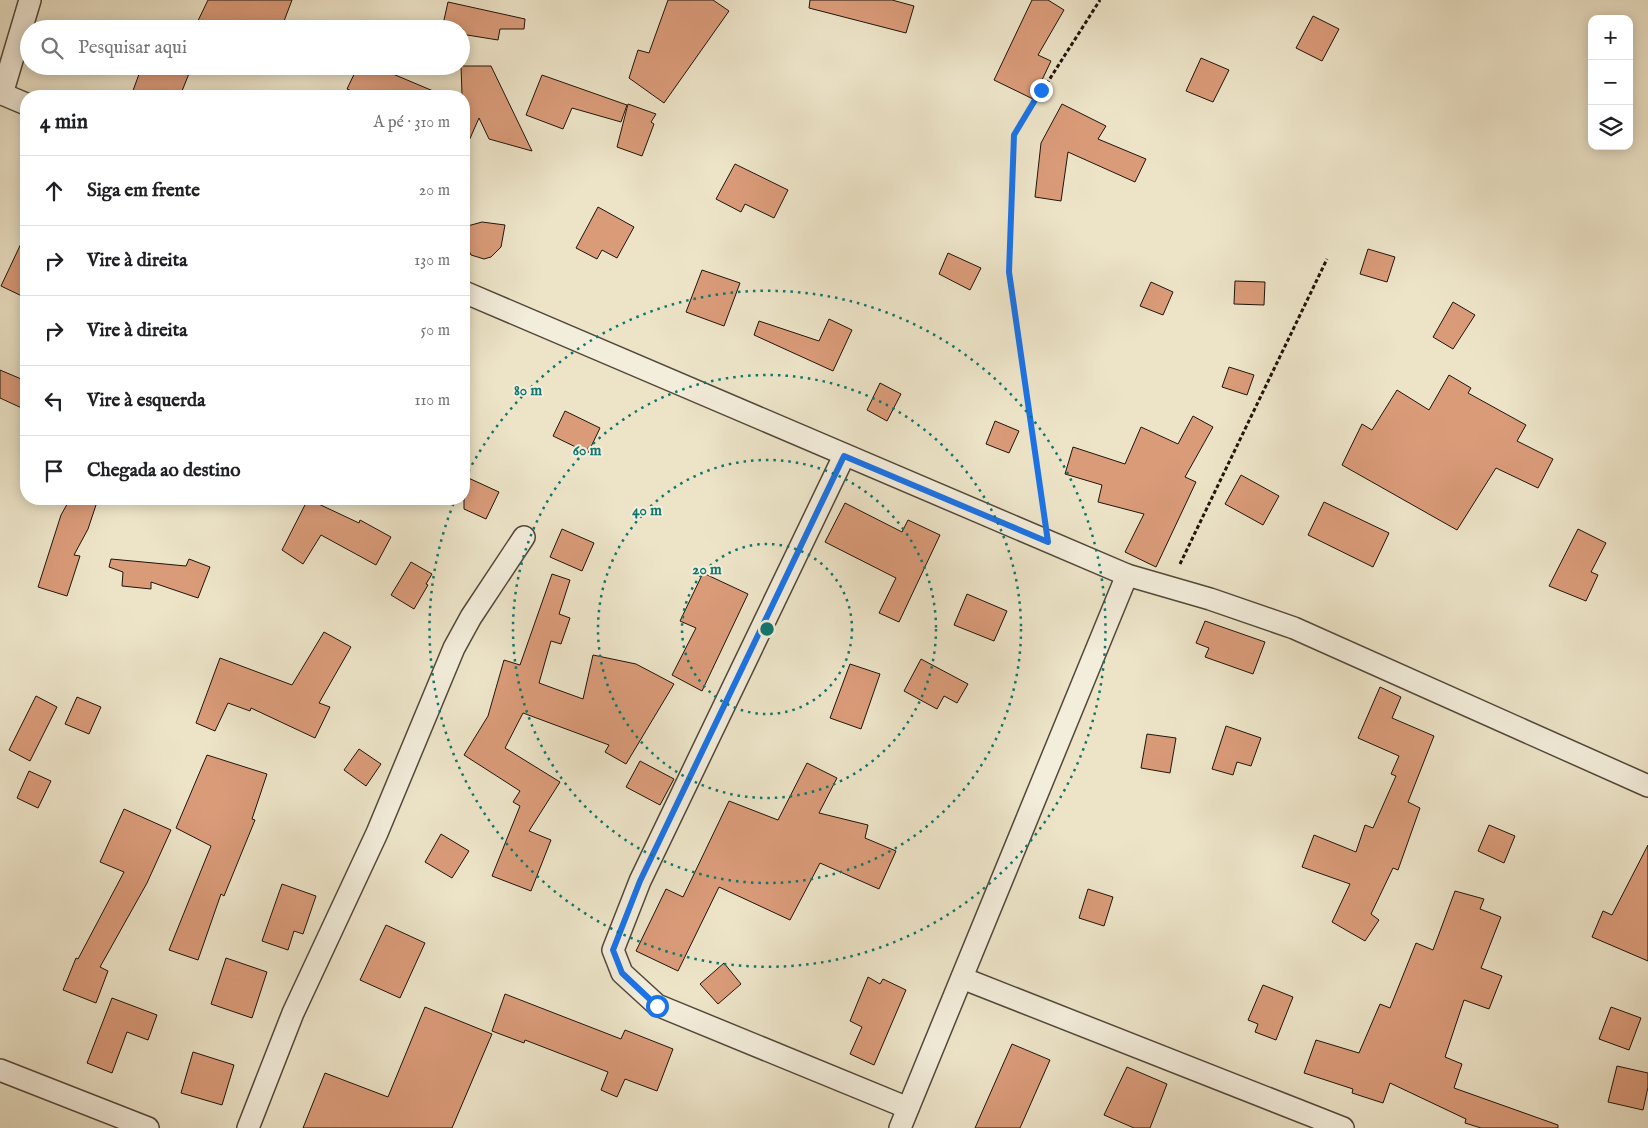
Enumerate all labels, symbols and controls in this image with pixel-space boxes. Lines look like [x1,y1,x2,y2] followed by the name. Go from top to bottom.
[1588,15,1633,150] map controls
[1588,15,1633,60] button: +
[20,20,470,75] search box
[38,34,66,62] icon: search
[78,36,187,60] text: Pesquisar aqui
[1588,60,1633,105] button: −
[1030,79,1053,102] route end
[1588,105,1633,150] button: layers
[40,109,88,136] text: 4 min
[374,113,450,133] text: A pé · 310 m
[40,177,68,205] icon: ahead
[87,179,200,203] text: Siga em frente
[419,181,450,201] text: 20 m
[40,247,68,275] icon: right
[87,249,187,273] text: Vire à direita
[414,251,450,271] text: 130 m
[40,317,68,345] icon: right
[87,319,187,343] text: Vire à direita
[421,321,450,341] text: 50 m
[514,381,542,400] text: 80 m
[40,387,68,415] icon: left
[87,389,205,413] text: Vire à esquerda
[414,391,450,411] text: 110 m
[573,441,602,460] text: 60 m
[40,457,68,485] icon: arrive
[87,459,240,483] text: Chegada ao destino
[632,501,662,520] text: 40 m
[692,560,722,579] text: 20 m
[758,620,776,638] centre of rings
[646,995,669,1018] route start

